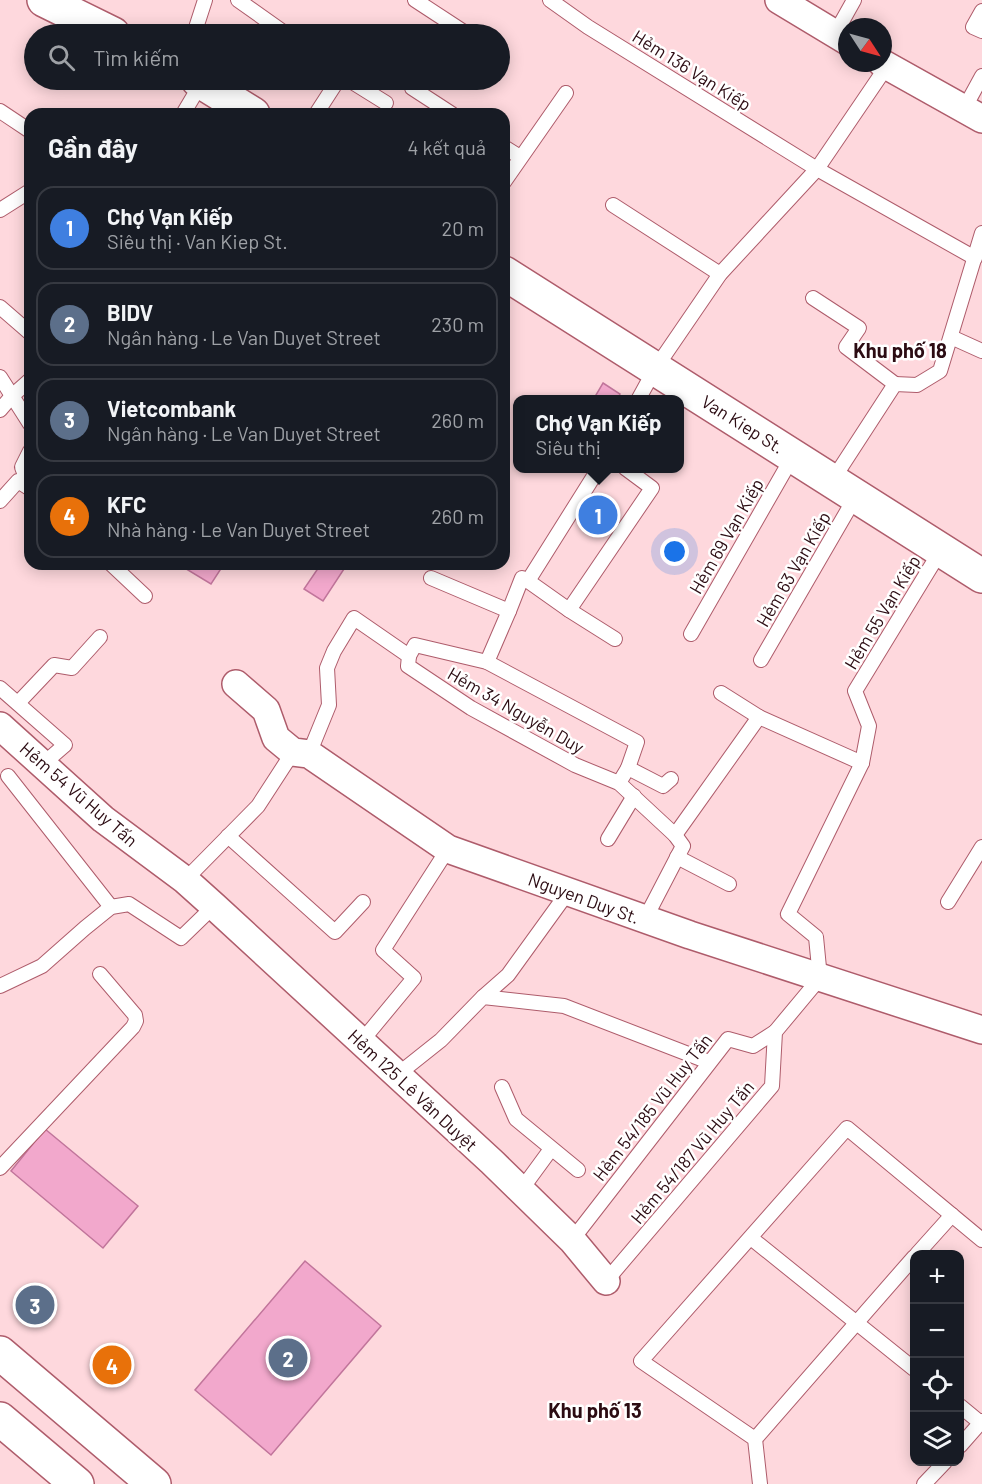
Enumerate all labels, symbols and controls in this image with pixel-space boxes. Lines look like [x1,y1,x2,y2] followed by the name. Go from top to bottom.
[838,18,892,72] north arrow
[24,24,510,90] search box
[629,25,755,115] street label: Hẻm 136 Vạn Kiếp
[45,41,78,74] icon: search
[93,44,179,70] text: Tìm kiếm
[48,132,138,163] text: Gần đây
[408,135,486,159] text: 4 kết quả
[107,203,233,229] text: Chợ Vạn Kiếp
[66,216,73,240] text: 1
[441,216,484,240] text: 20 m
[107,229,288,253] text: Siêu thị · Van Kiep St.
[107,299,153,325] text: BIDV
[64,312,75,336] text: 2
[431,312,484,336] text: 230 m
[107,325,381,349] text: Ngân hàng · Le Van Duyet Street
[853,338,947,362] district label: Khu phố 18
[698,390,788,458] street label: Van Kiep St.
[107,395,236,421] text: Vietcombank
[513,395,684,473] popup
[64,408,75,432] text: 3
[431,408,484,432] text: 260 m
[535,409,662,435] text: Chợ Vạn Kiếp
[107,421,381,445] text: Ngân hàng · Le Van Duyet Street
[535,435,601,459] text: Siêu thị
[684,474,768,598] street label: Hẻm 69 Vạn Kiếp
[107,491,146,517] text: KFC
[578,492,618,538] pin: 1
[63,504,76,528] text: 4
[431,504,484,528] text: 260 m
[751,507,835,631] street label: Hẻm 63 Vạn Kiếp
[107,517,370,541] text: Nhà hàng · Le Van Duyet Street
[660,537,689,566] your location
[839,551,925,673] street label: Hẻm 55 Vạn Kiếp
[444,662,588,758] street label: Hẻm 34 Nguyễn Duy
[16,737,142,851] street label: Hẻm 54 Vũ Huy Tấn
[525,868,643,928] street label: Nguyen Duy St.
[344,1024,482,1156] street label: Hẻm 125 Lê Văn Duyệt
[588,1029,716,1185] street label: Hẻm 54/185 Vũ Huy Tấn
[626,1076,758,1228] street label: Hẻm 54/187 Vũ Huy Tấn
[910,1250,964,1466] map controls
[910,1250,964,1304] button: +
[15,1282,54,1328] pin: 3
[910,1304,964,1358] button: −
[268,1336,308,1380] pin: 2
[92,1342,132,1388] pin: 4
[910,1358,964,1412] button: locate
[548,1398,642,1422] district label: Khu phố 13
[910,1412,964,1466] button: layers

